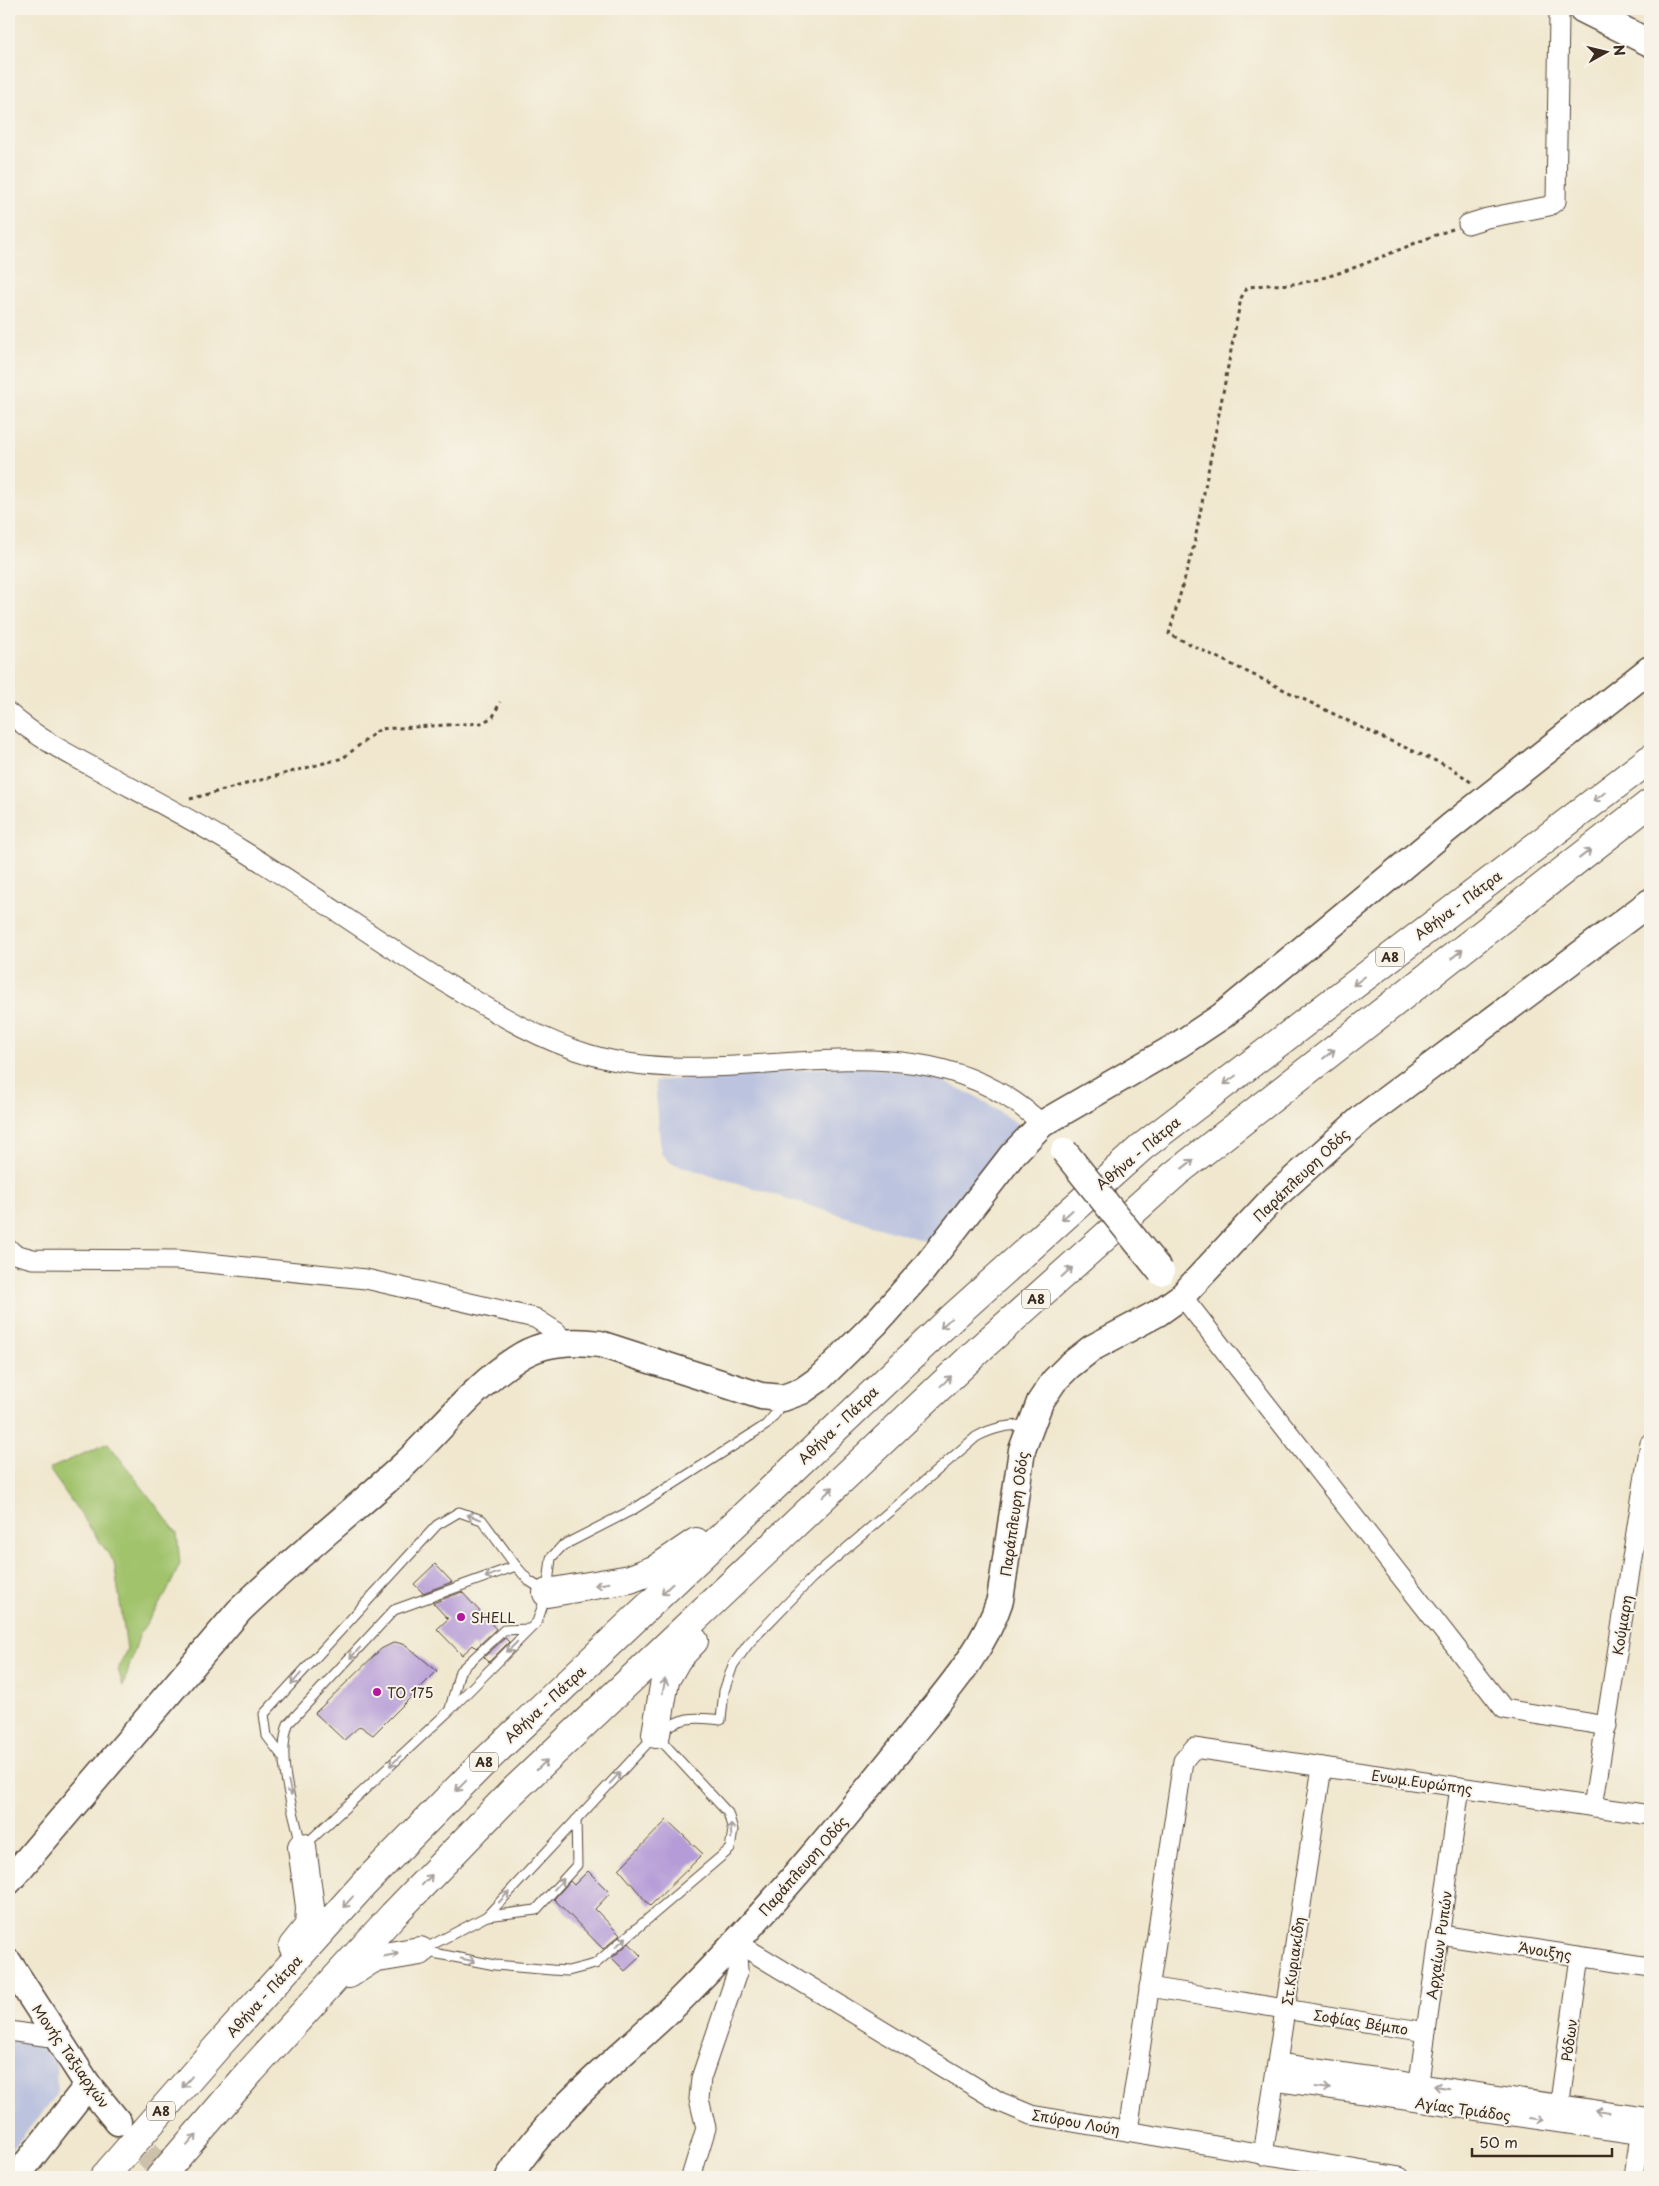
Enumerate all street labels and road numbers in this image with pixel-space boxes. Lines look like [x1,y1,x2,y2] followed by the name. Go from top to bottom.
[1410,865,1506,945] street label: Αθήνα - Πάτρα
[1376,948,1404,966] road number: Α8
[1091,1111,1185,1195] street label: Αθήνα - Πάτρα
[1248,1124,1354,1226] street label: Παράπλευρη Οδός
[1022,1290,1050,1308] road number: Α8
[793,1381,883,1469] street label: Αθήνα - Πάτρα
[995,1450,1033,1578] street label: Παράπλευρη Οδός
[1607,1593,1637,1657] street label: Κούμαρη
[500,1661,590,1747] street label: Αθήνα - Πάτρα
[470,1752,498,1771] road number: Α8
[1370,1764,1474,1800] street label: Ενωμ.Ευρώπης
[754,1812,852,1920] street label: Παράπλευρη Οδός
[1421,1889,1457,2001] street label: Αρχαίων Ρυπών
[1276,1915,1310,2007] street label: Στ.Κυριακίδη
[1517,1936,1573,1966] street label: Άνοιξης
[221,1950,307,2042] street label: Αθήνα - Πάτρα
[27,2000,115,2112] street label: Μονής Ταξιαρχών
[1312,2004,1410,2040] street label: Σοφίας Βέμπο
[1556,2017,1582,2063] street label: Ρόδων
[1414,2092,1512,2126] street label: Αγίας Τριάδος
[147,2102,175,2120] road number: Α8
[1030,2104,1122,2140] street label: Σπύρου Λούη

